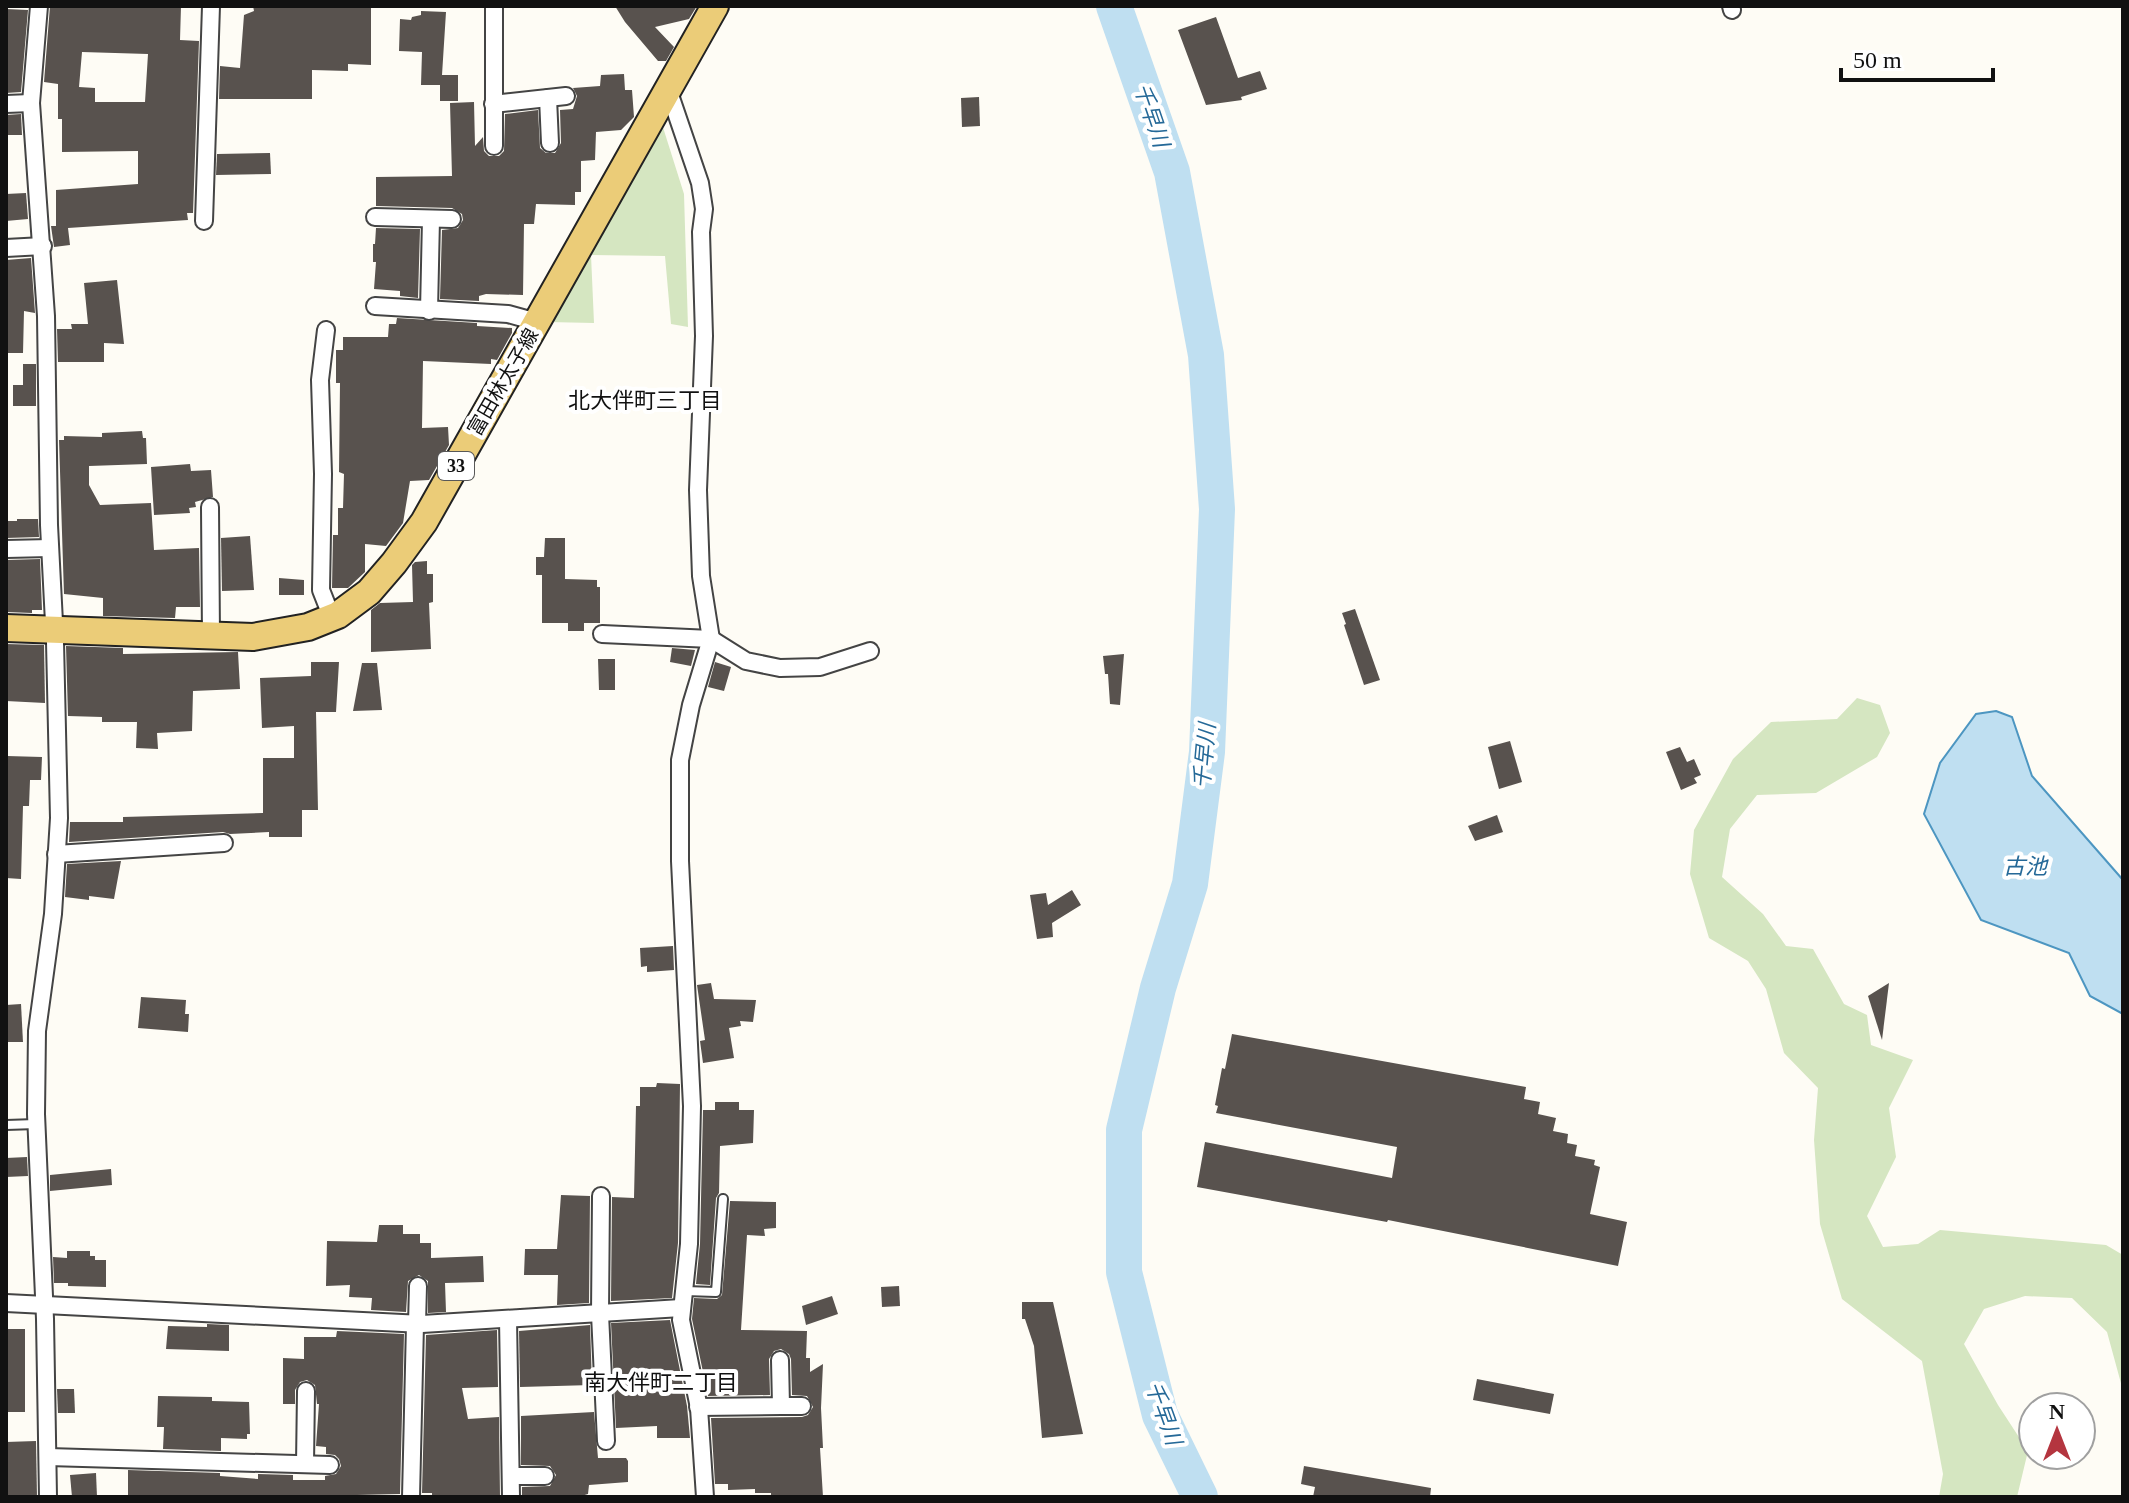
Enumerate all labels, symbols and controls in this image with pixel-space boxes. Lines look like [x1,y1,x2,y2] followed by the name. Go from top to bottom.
[1841,32,1993,82] scale bar
[1853,47,1902,73] text: 50 m
[1129,80,1175,152] water label: 千早川
[463,325,543,439] street label: 富田林太子線
[568,388,722,413] district label: 北大伴町三丁目
[438,452,474,480] road number: 33
[1189,720,1220,790] water label: 千早川
[2003,854,2049,879] water label: 古池
[584,1370,738,1395] district label: 南大伴町二丁目
[1140,1378,1187,1450] water label: 千早川
[2017,1391,2097,1471] north arrow
[2049,1399,2065,1424] text: N

